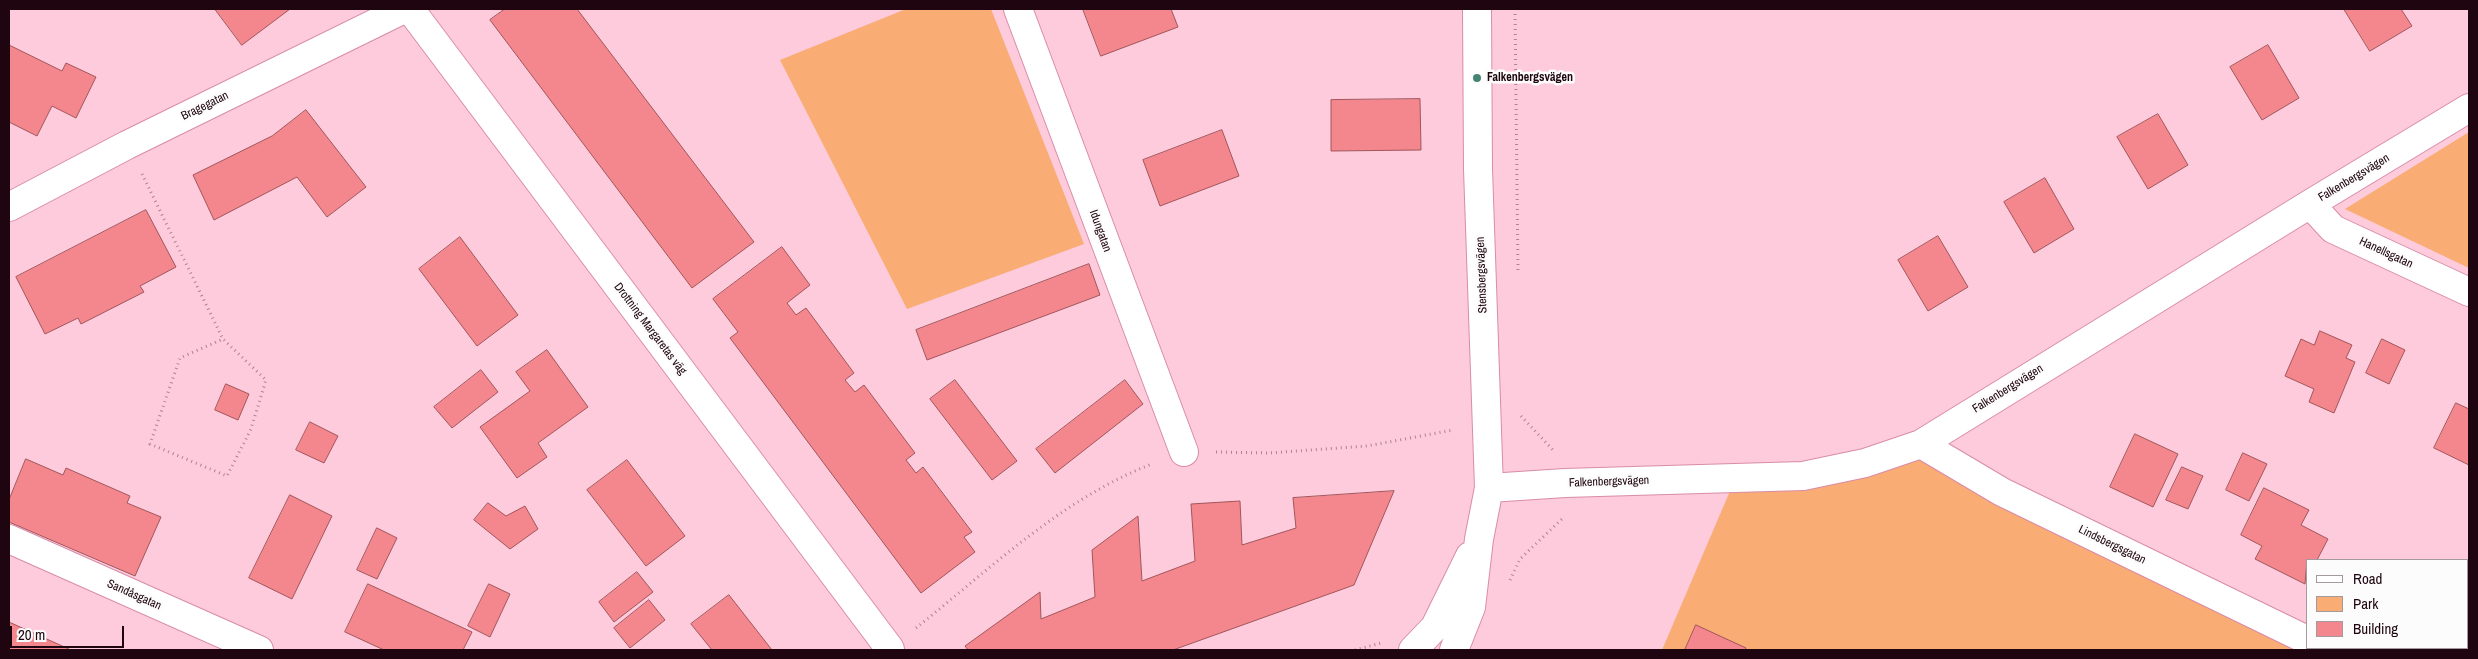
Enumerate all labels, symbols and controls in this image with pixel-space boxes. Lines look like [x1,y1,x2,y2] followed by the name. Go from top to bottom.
[1487,71,1573,85] place label: Falkenbergsvägen
[1471,72,1483,84] marker: Falkenbergsvägen
[179,88,231,124] street label: Bragegatan
[2316,151,2392,205] street label: Falkenbergsvägen
[1086,208,1114,254] street label: Idungatan
[2357,234,2415,272] street label: Hanellsgatan
[1473,236,1491,314] street label: Stensbergsvägen
[611,280,689,378] street label: Drottning Margaretas väg
[1970,362,2046,416] street label: Falkenbergsvägen
[1569,473,1649,491] street label: Falkenbergsvägen
[2076,522,2148,568] street label: Lindsbergsgatan
[2306,559,2468,649] legend
[2353,568,2382,589] text: Road
[105,577,163,613] street label: Sandåsgatan
[2353,593,2378,614] text: Park
[12,616,126,648] scale bar
[2353,618,2398,639] text: Building
[18,624,45,645] text: 20 m

